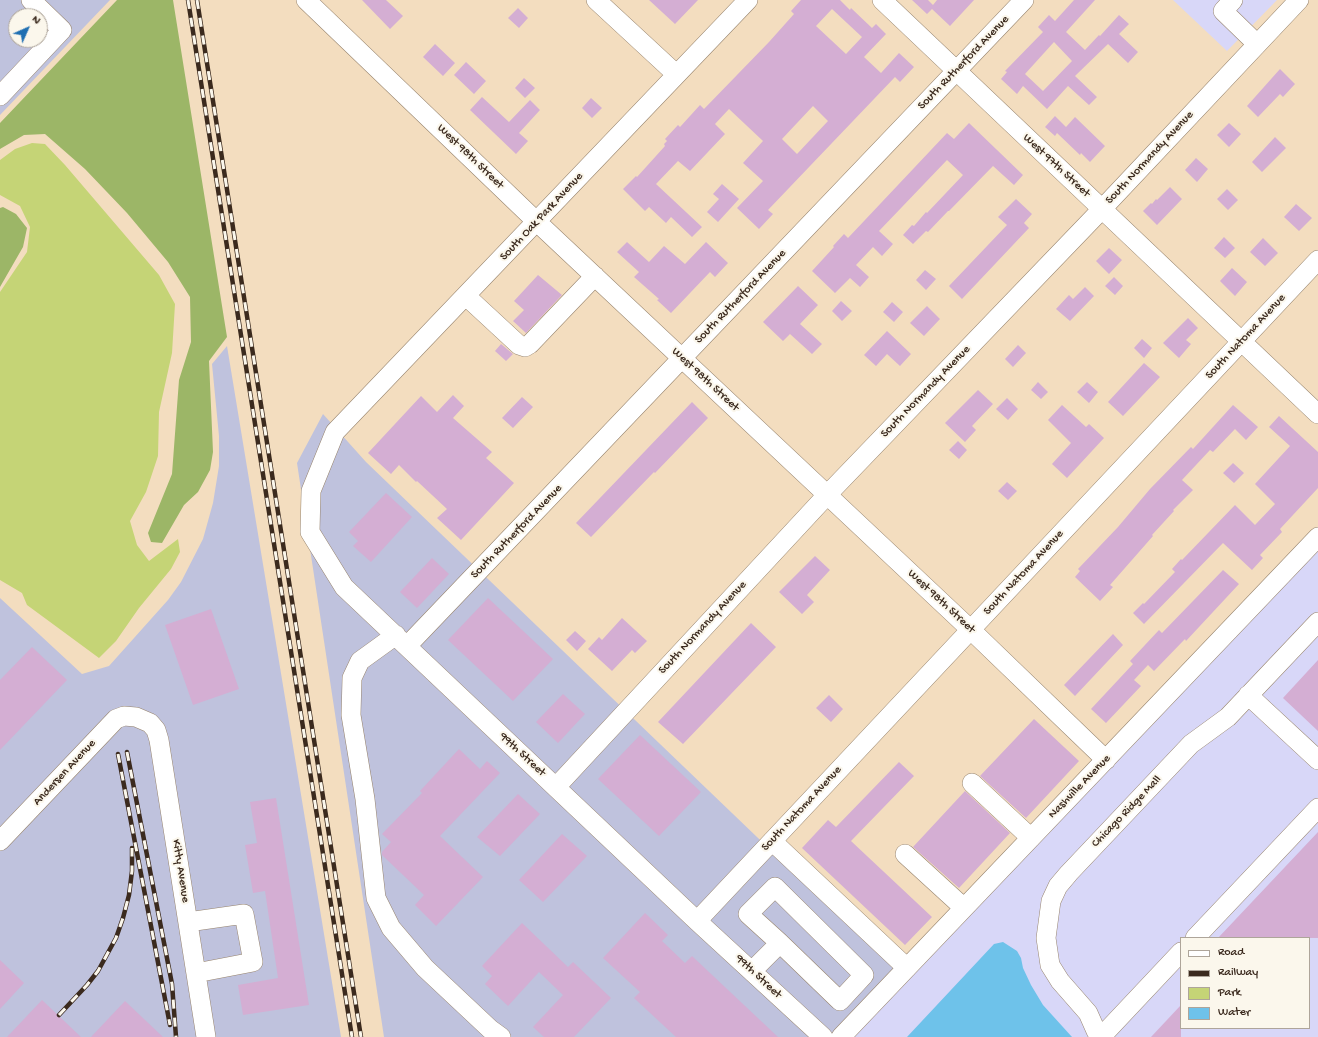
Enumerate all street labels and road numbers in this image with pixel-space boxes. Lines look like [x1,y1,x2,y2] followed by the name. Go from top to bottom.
[915,13,1013,113] street label: South Rutherford Avenue
[1103,108,1197,208] street label: South Normandy Avenue
[434,121,506,193] street label: West 98th Street
[1019,131,1093,201] street label: West 97th Street
[497,170,587,264] street label: South Oak Park Avenue
[692,247,790,347] street label: South Rutherford Avenue
[1203,291,1289,383] street label: South Natoma Avenue
[878,343,974,441] street label: South Normandy Avenue
[668,345,742,415] street label: West 98th Street
[468,482,566,582] street label: South Rutherford Avenue
[981,527,1067,619] street label: South Natoma Avenue
[904,567,978,637] street label: West 98th Street
[656,578,750,678] street label: South Normandy Avenue
[496,730,548,780] street label: 99th Street
[31,737,99,809] street label: Andersen Avenue
[1046,752,1114,822] street label: Nashville Avenue
[759,763,845,855] street label: South Natoma Avenue
[1089,773,1165,851] street label: Chicago Ridge Mall
[168,838,192,904] street label: Kitty Avenue
[732,952,784,1002] street label: 99th Street

